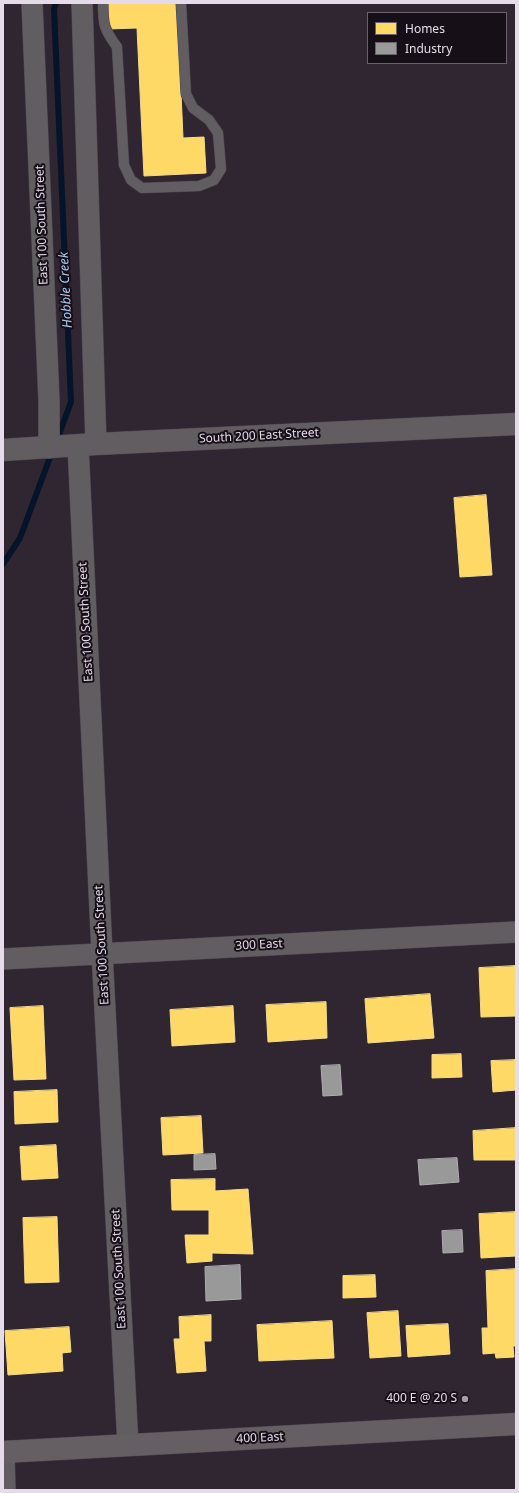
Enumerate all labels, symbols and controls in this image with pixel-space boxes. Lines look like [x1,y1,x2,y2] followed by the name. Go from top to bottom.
[367,12,507,64] legend
[405,20,445,37] text: Homes
[405,40,452,57] text: Industry
[33,165,51,285] street label: East 100 South Street
[56,251,76,329] water label: Hobble Creek
[199,426,319,446] street label: South 200 East Street
[76,562,96,682] street label: East 100 South Street
[92,885,112,1005] street label: East 100 South Street
[235,937,283,953] street label: 300 East
[109,1209,129,1329] street label: East 100 South Street
[386,1392,457,1406] place label: 400 E @ 20 S
[460,1394,470,1404] marker: 400 E @ 20 S
[236,1430,284,1446] street label: 400 East

